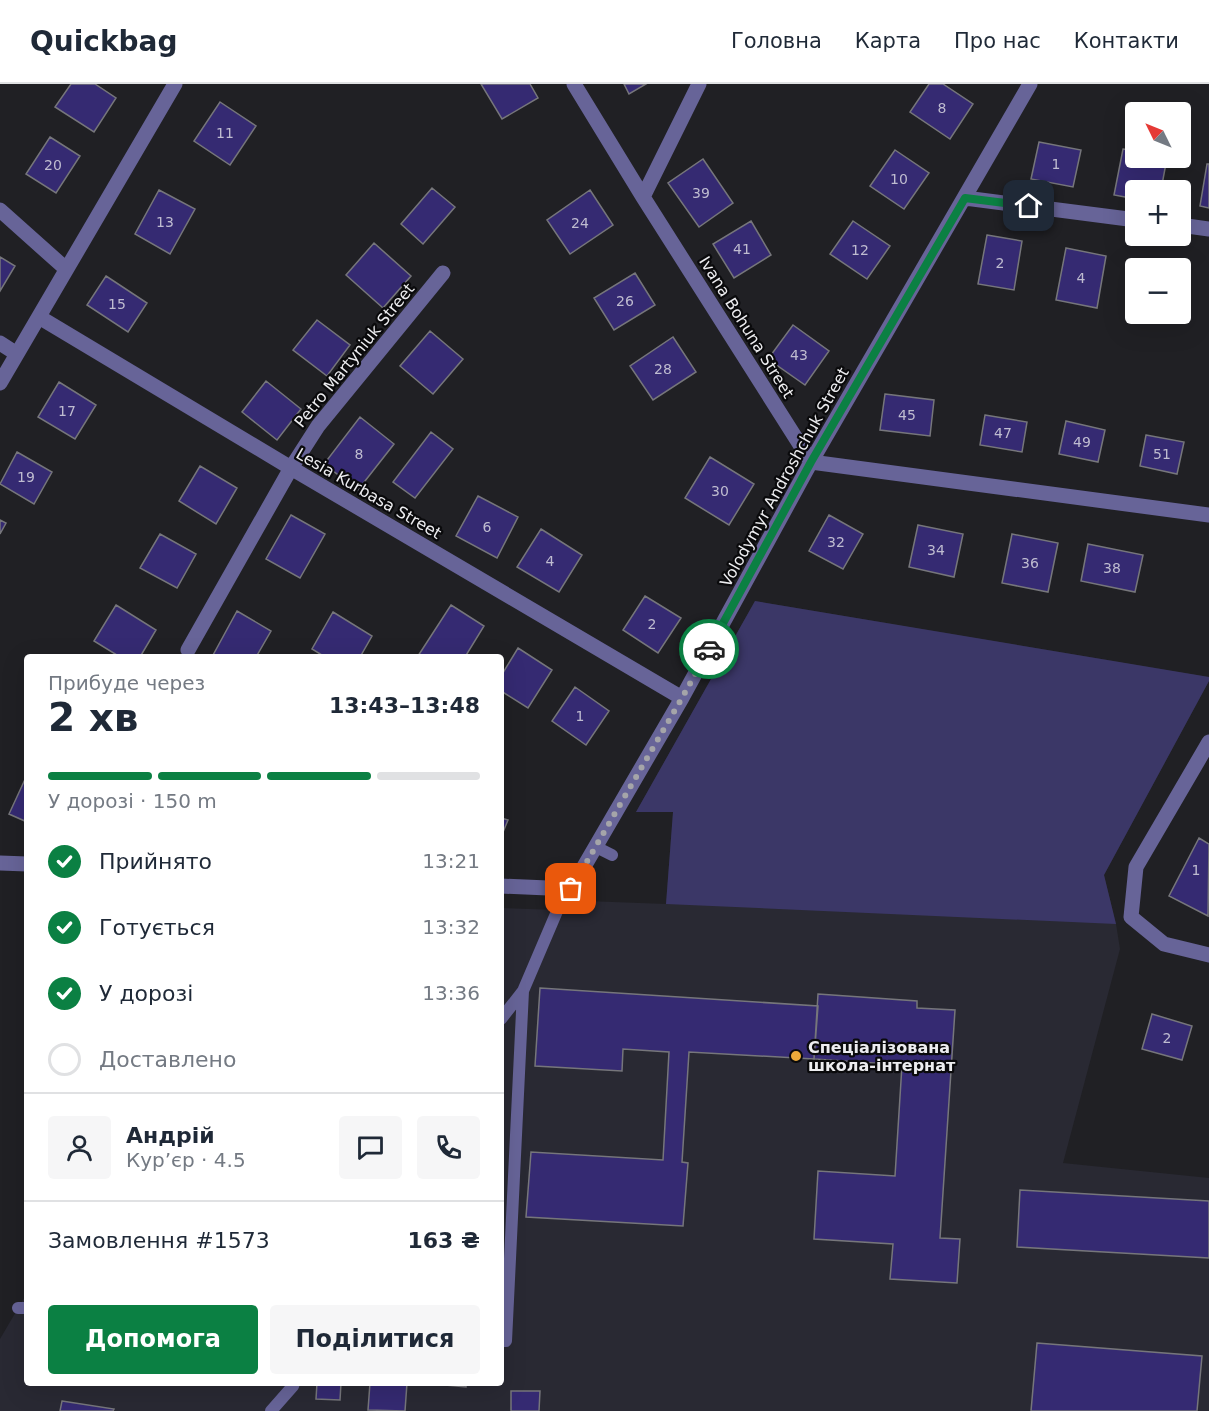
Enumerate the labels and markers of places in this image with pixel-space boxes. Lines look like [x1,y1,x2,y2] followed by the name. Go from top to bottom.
[1003,180,1054,231] pin
[545,863,596,914] pin
[808,1038,956,1075] place label: Спеціалізована школа-інтернат
[789,1049,803,1063] marker: Спеціалізована школа-інтернат

